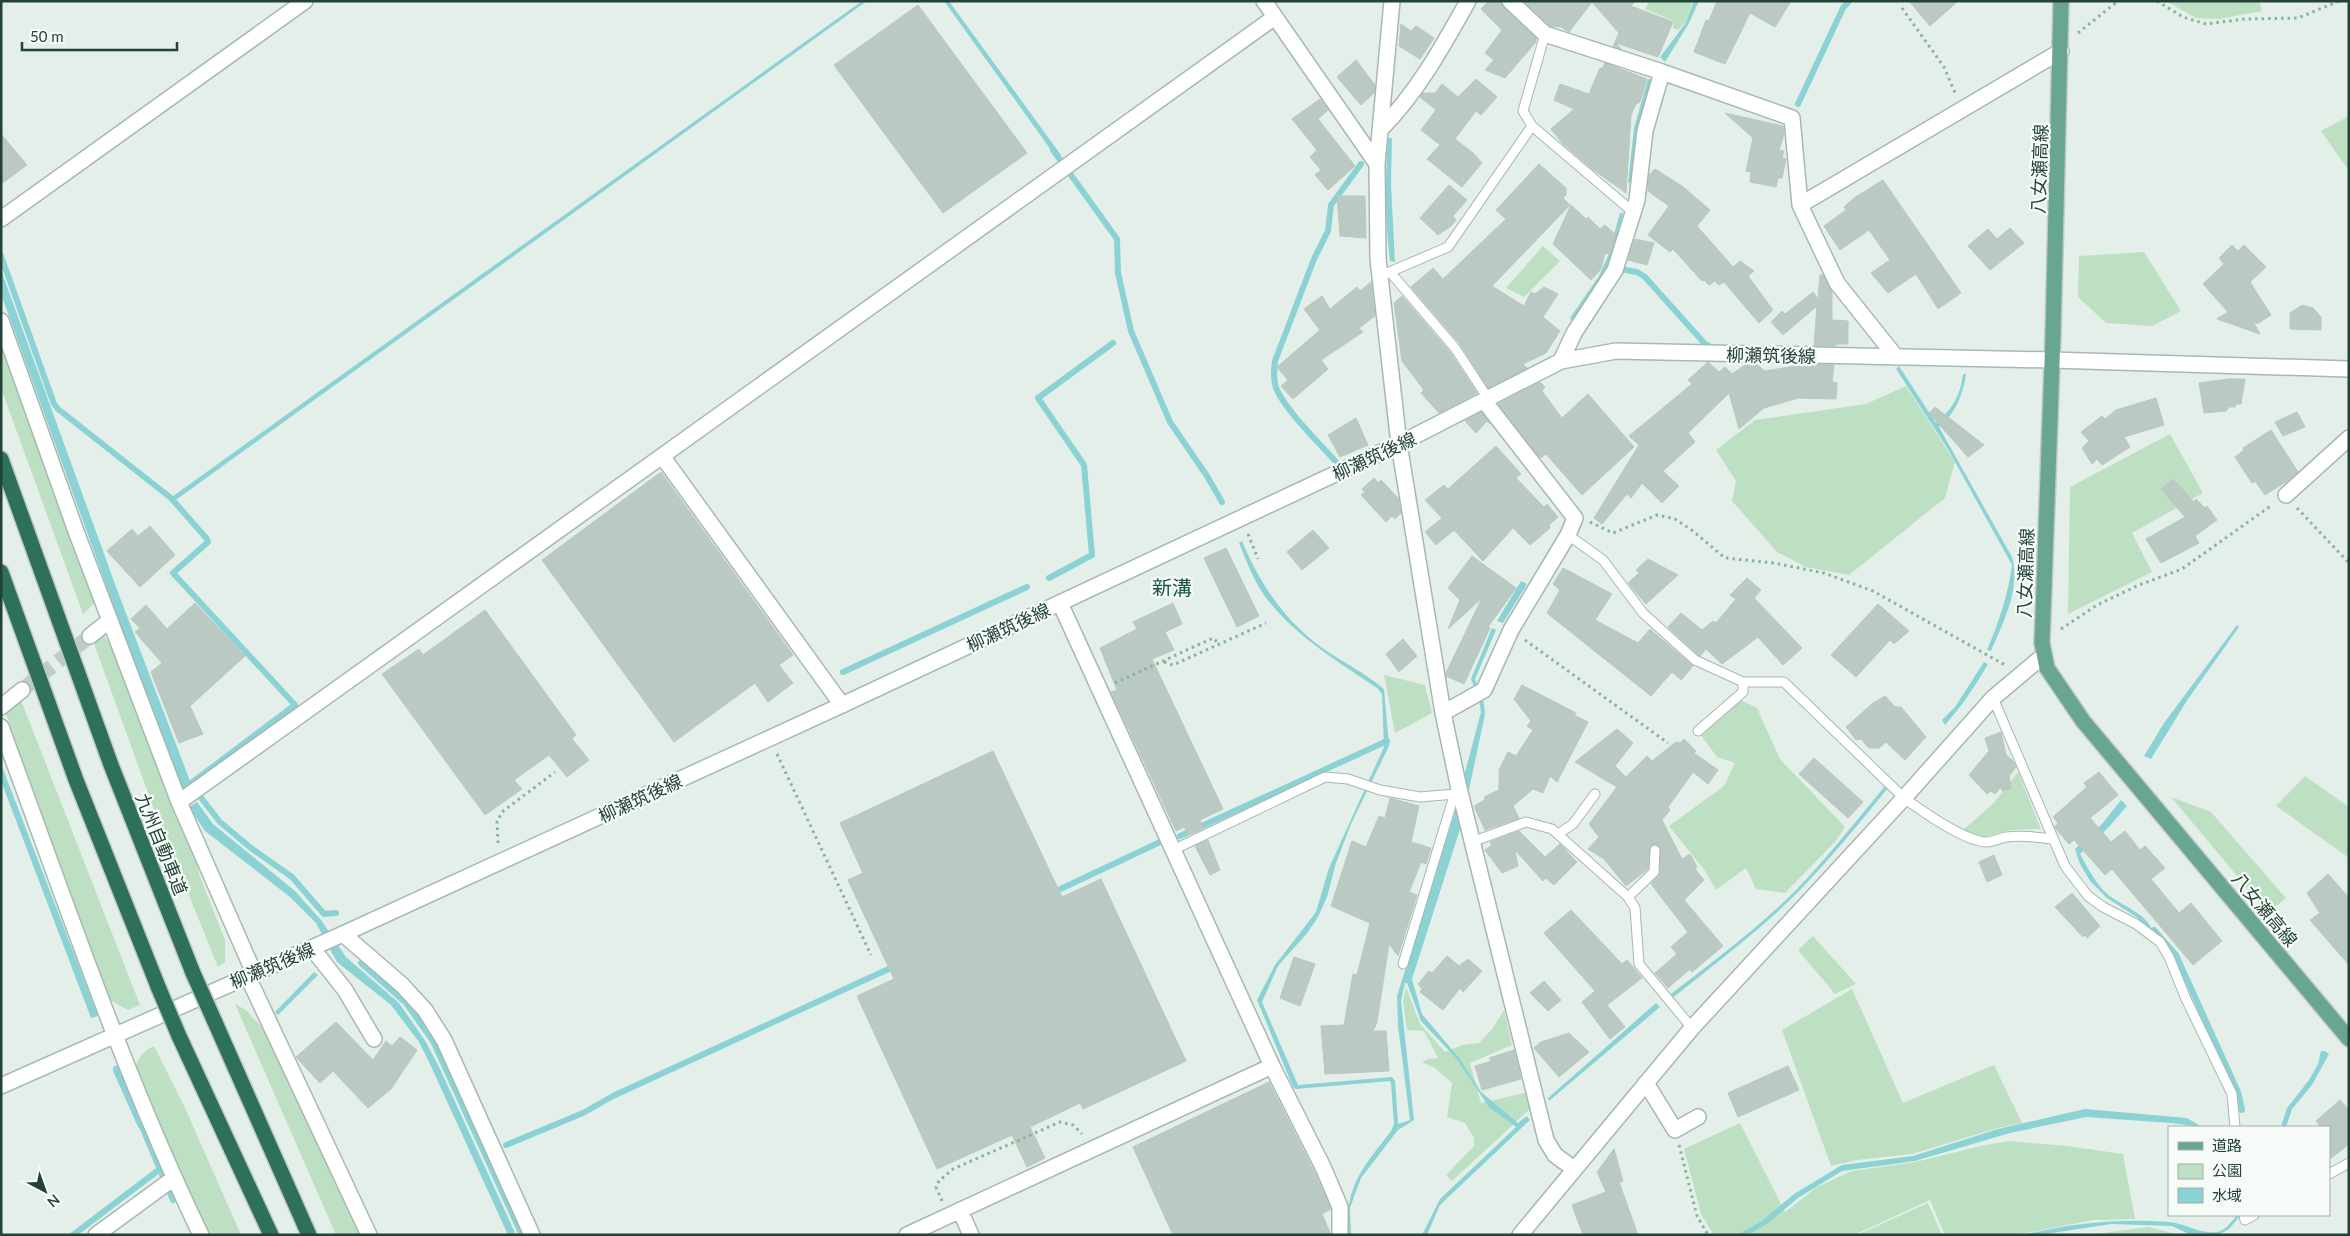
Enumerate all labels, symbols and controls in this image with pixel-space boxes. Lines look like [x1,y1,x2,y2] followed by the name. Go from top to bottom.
[22,20,178,52] scale bar
[30,27,64,45] text: 50 m
[2026,124,2052,214] street label: 八女瀬高線
[1726,343,1816,367] street label: 柳瀬筑後線
[1329,427,1419,485] street label: 柳瀬筑後線
[2012,528,2038,618] street label: 八女瀬高線
[1152,575,1192,599] district label: 新溝
[963,598,1053,656] street label: 柳瀬筑後線
[595,769,685,827] street label: 柳瀬筑後線
[132,790,192,898] street label: 九州自動車道
[2228,867,2302,951] street label: 八女瀬高線
[226,937,318,993] street label: 柳瀬筑後線
[2168,1126,2330,1216] legend
[2212,1136,2242,1154] text: 道路
[2212,1161,2242,1179] text: 公園
[20,1166,70,1216] north arrow
[2212,1186,2242,1204] text: 水域
[44,1191,64,1211] text: N

